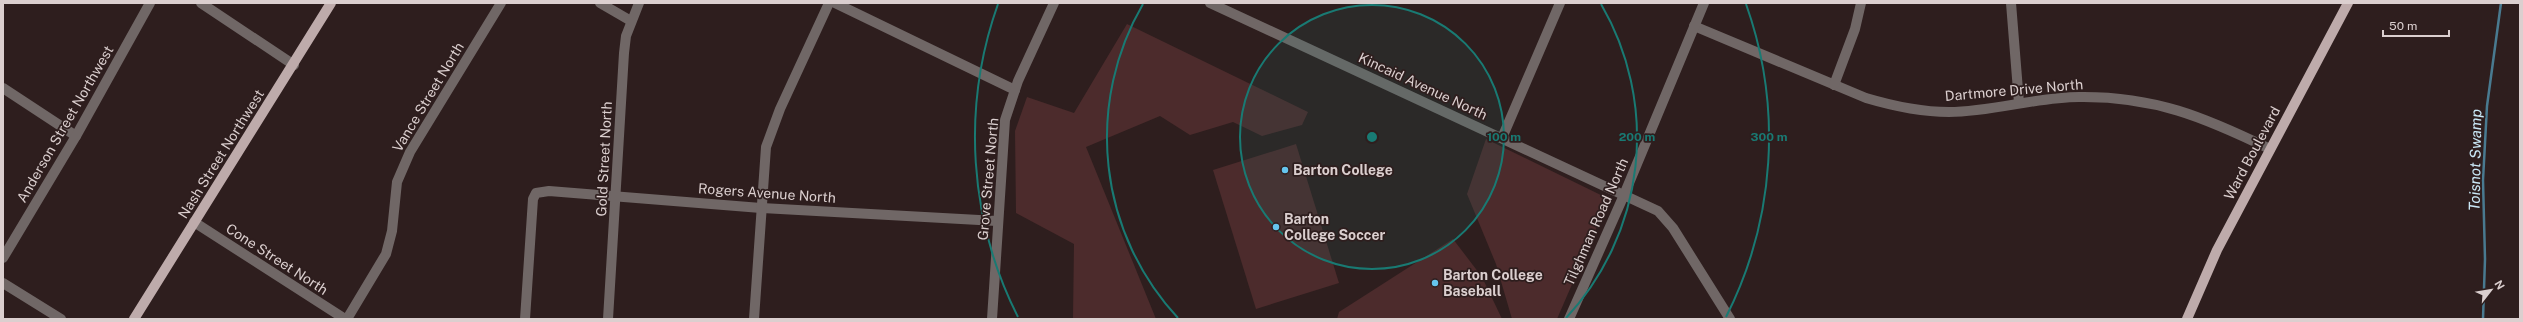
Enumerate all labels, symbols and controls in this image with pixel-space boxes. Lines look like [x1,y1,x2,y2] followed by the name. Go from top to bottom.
[2383,12,2449,38] scale bar
[2389,19,2417,33] text: 50 m
[389,39,467,155] street label: Vance Street North
[13,43,117,205] street label: Anderson Street Northwest
[1356,49,1490,123] street label: Kincaid Avenue North
[1944,76,2084,104] street label: Dartmore Drive North
[175,87,267,221] street label: Nash Street Northwest
[593,101,615,217] street label: Gold Street North
[2221,104,2283,202] street label: Ward Boulevard
[2466,108,2484,211] water label: Toisnot Swamp
[975,117,1001,241] street label: Grove Street North
[1365,130,1379,144] centre of rings
[1487,130,1521,144] text: 100 m
[1619,130,1655,144] text: 200 m
[1751,130,1788,144] text: 300 m
[1561,156,1631,288] street label: Tilghman Road North
[1293,162,1393,178] place label: Barton College
[1280,165,1290,175] marker: Barton College
[698,180,836,206] street label: Rogers Avenue North
[1284,211,1386,243] place label: Barton College Soccer
[223,220,331,298] street label: Cone Street North
[1271,222,1281,232] marker: Barton College Soccer
[1443,267,1543,299] place label: Barton College Baseball
[2471,270,2511,310] north arrow
[1430,278,1440,288] marker: Barton College Baseball
[2492,278,2507,292] text: N

